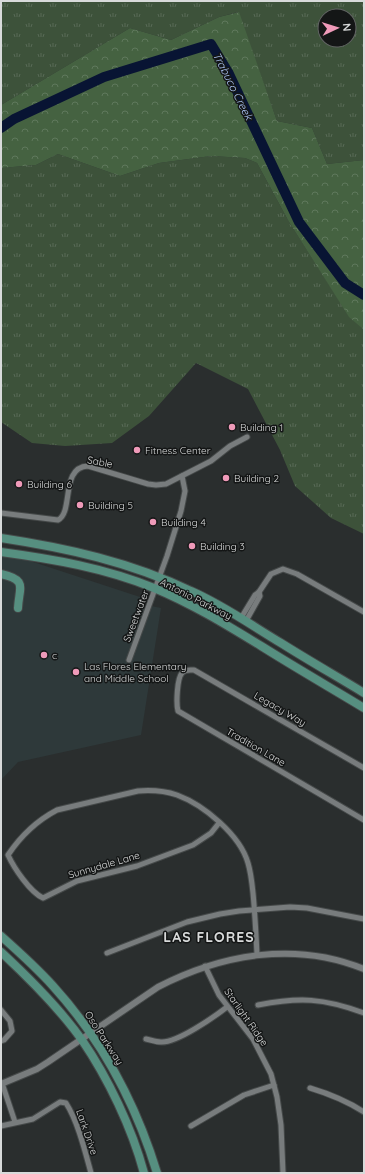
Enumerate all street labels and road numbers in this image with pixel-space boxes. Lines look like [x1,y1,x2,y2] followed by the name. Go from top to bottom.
[86,453,114,471] street label: Sable
[158,575,234,623] street label: Antonio Parkway
[120,588,152,644] street label: Sweetwater
[252,689,308,729] street label: Legacy Way
[224,725,288,769] street label: Tradition Lane
[67,848,142,881] street label: Sunnydale Lane
[221,985,271,1049] street label: Starlight Ridge
[82,1009,126,1067] street label: Oso Parkway
[73,1107,101,1157] street label: Lark Drive

